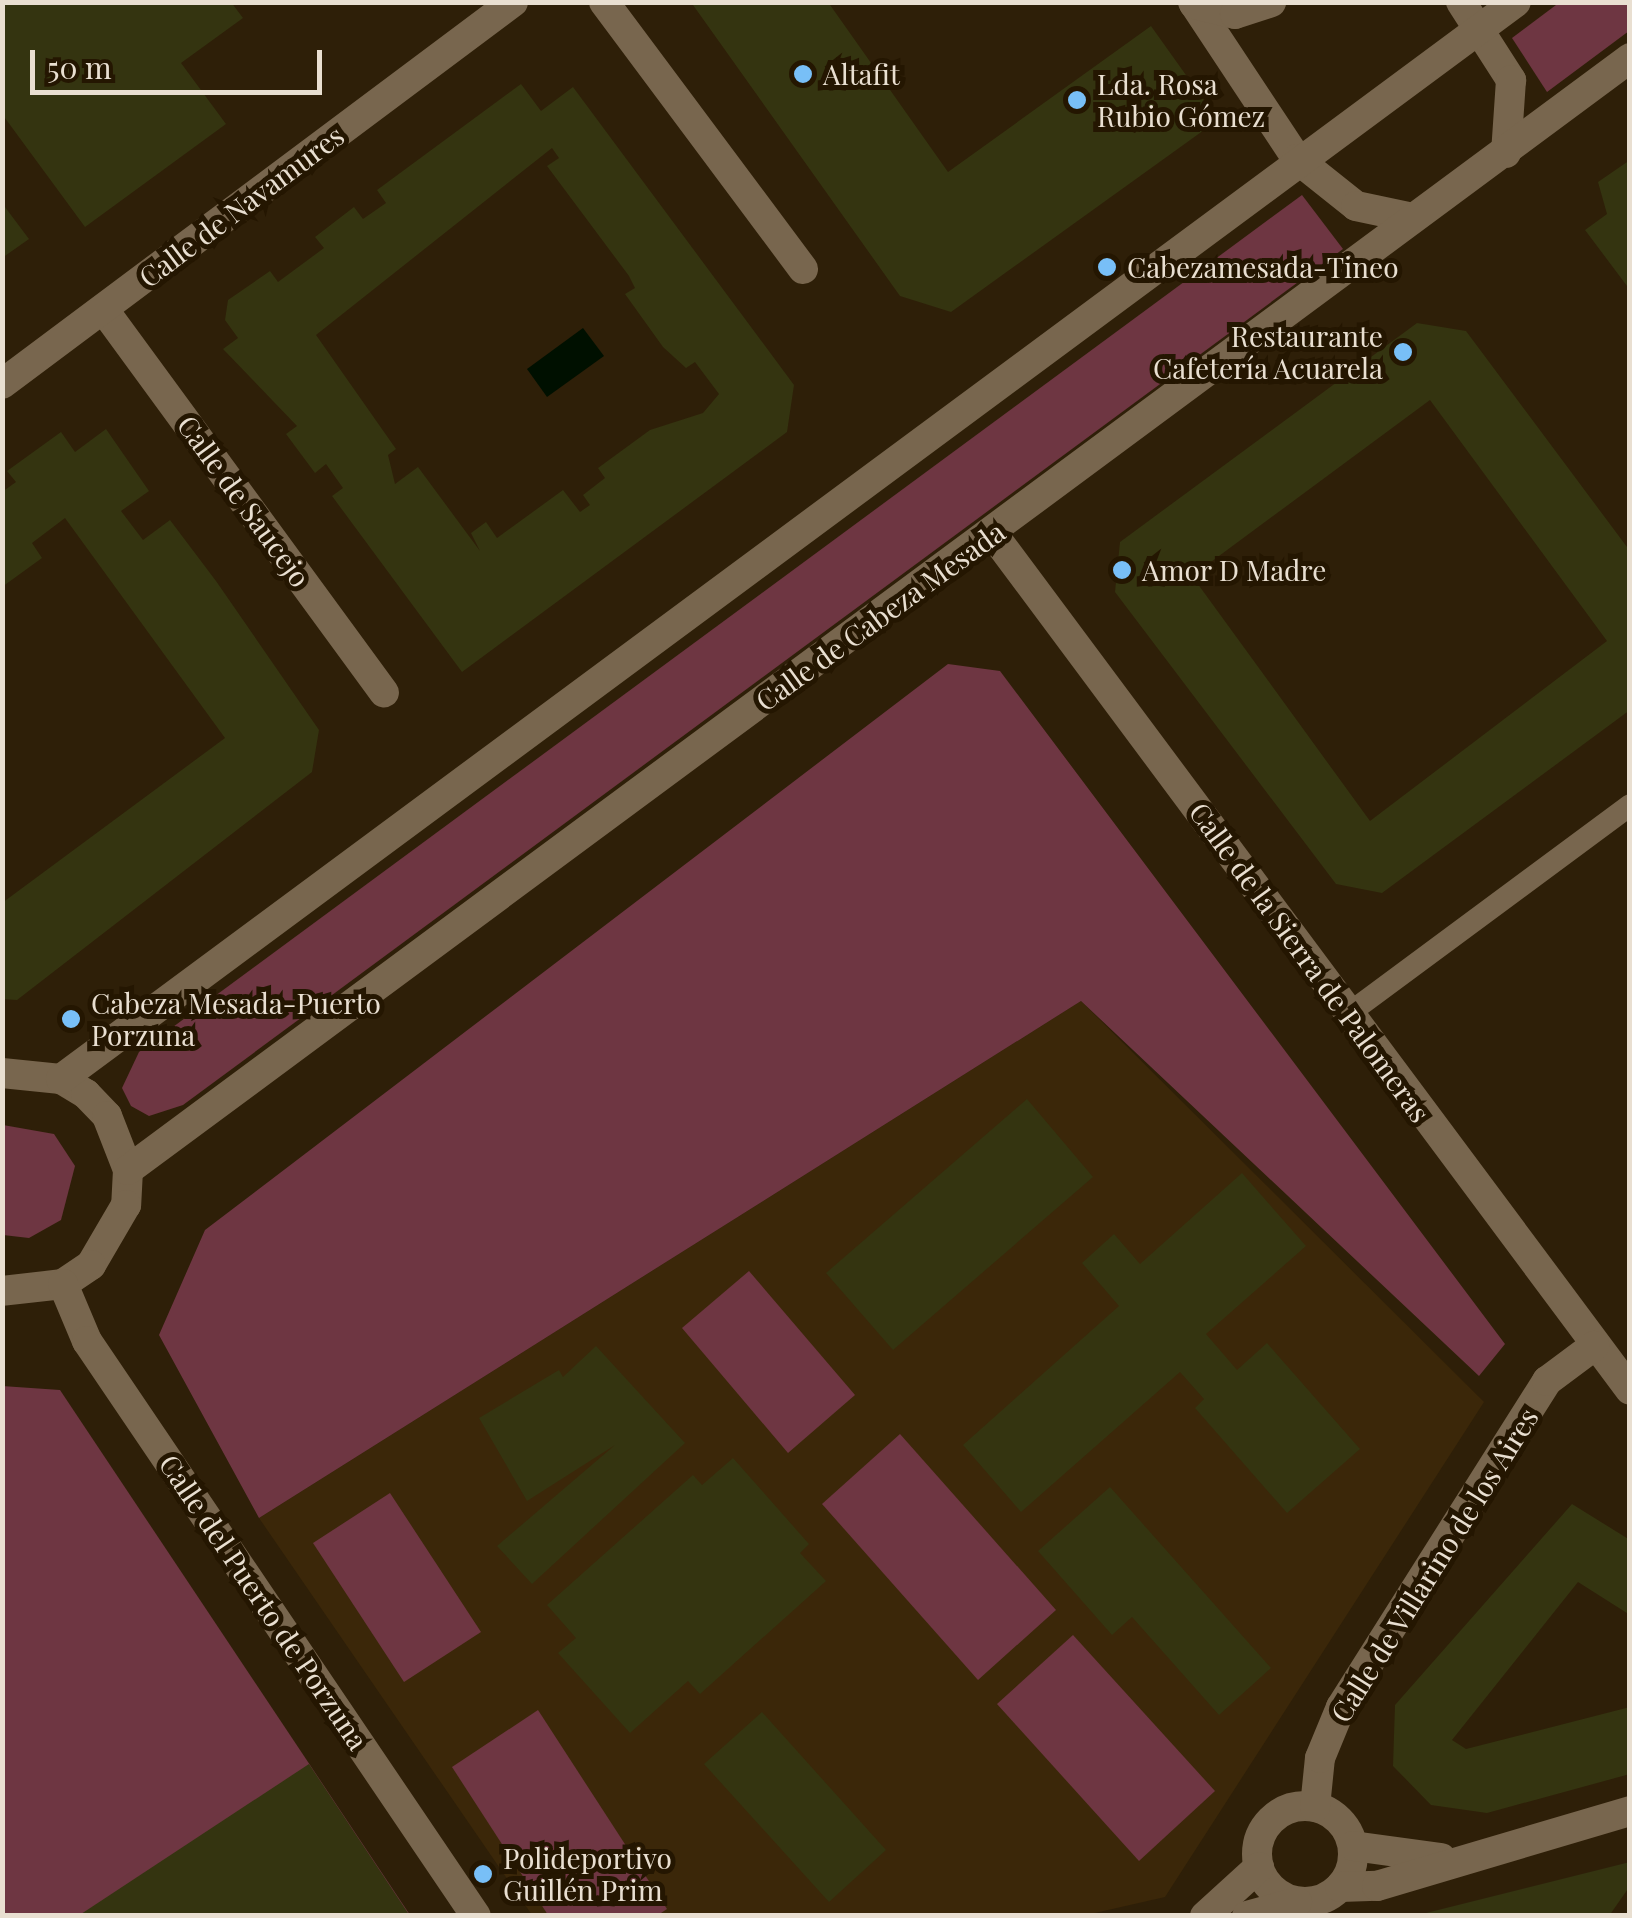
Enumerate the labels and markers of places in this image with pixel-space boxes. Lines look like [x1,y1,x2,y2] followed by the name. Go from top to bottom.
[823,57,900,91] place label: Altafit
[792,63,814,85] marker: Altafit
[1097,67,1265,133] place label: Lda. Rosa Rubio Gómez
[1066,89,1088,111] marker: Lda. Rosa Rubio Gómez
[1127,250,1399,284] place label: Cabezamesada-Tineo
[1096,256,1118,278] marker: Cabezamesada-Tineo
[1152,319,1383,385] place label: Restaurante Cafetería Acuarela
[1392,341,1414,363] marker: Restaurante Cafetería Acuarela
[1142,553,1327,587] place label: Amor D Madre
[1111,559,1133,581] marker: Amor D Madre
[91,986,381,1052] place label: Cabeza Mesada-Puerto Porzuna
[60,1008,82,1030] marker: Cabeza Mesada-Puerto Porzuna
[503,1841,672,1907] place label: Polideportivo Guillén Prim
[472,1863,494,1885] marker: Polideportivo Guillén Prim

